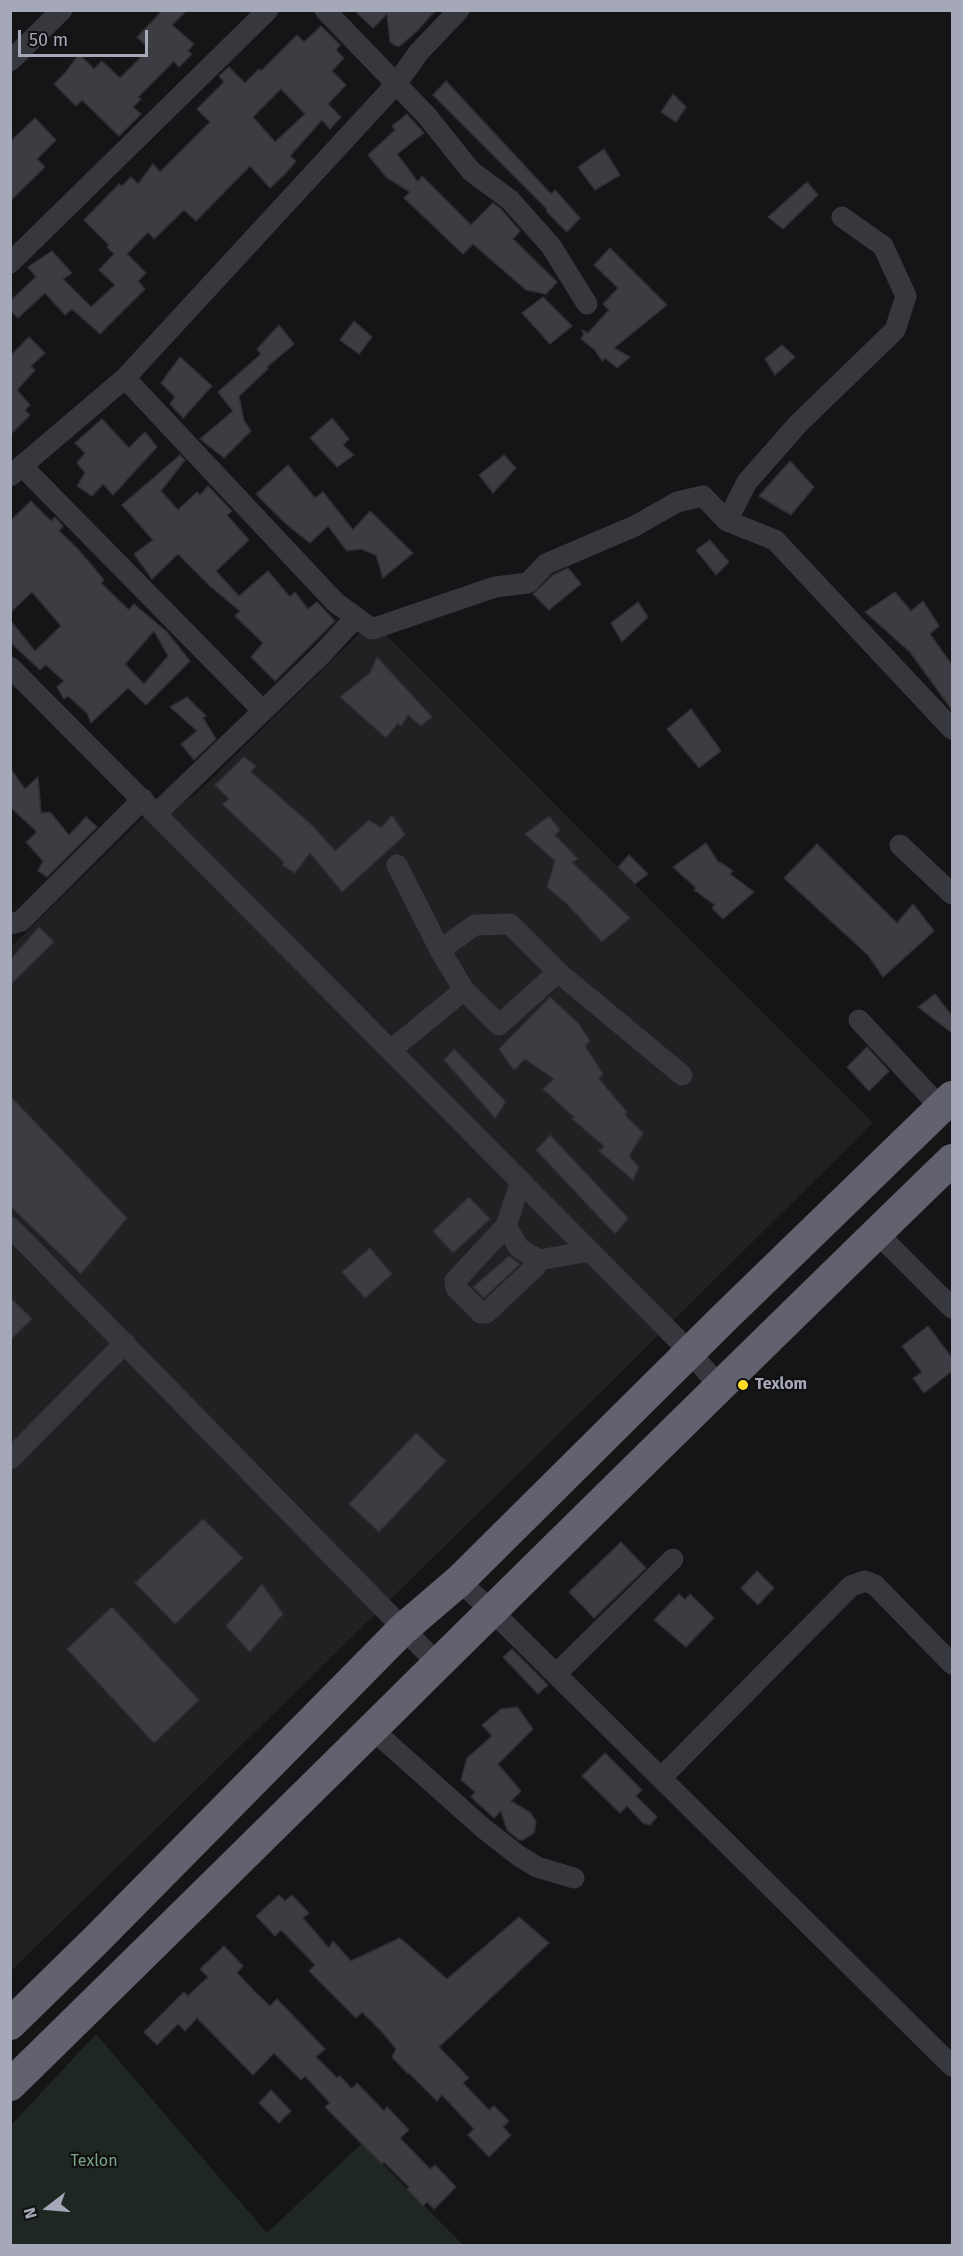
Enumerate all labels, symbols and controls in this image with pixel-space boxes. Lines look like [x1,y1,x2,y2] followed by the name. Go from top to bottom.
[21,18,152,56] scale bar
[29,29,68,51] text: 50 m
[755,1375,807,1395] place label: Texlom
[736,1378,750,1392] marker: Texlom
[70,2152,118,2172] park label: Texlon
[18,2178,78,2238] north arrow
[20,2205,41,2221] text: N

